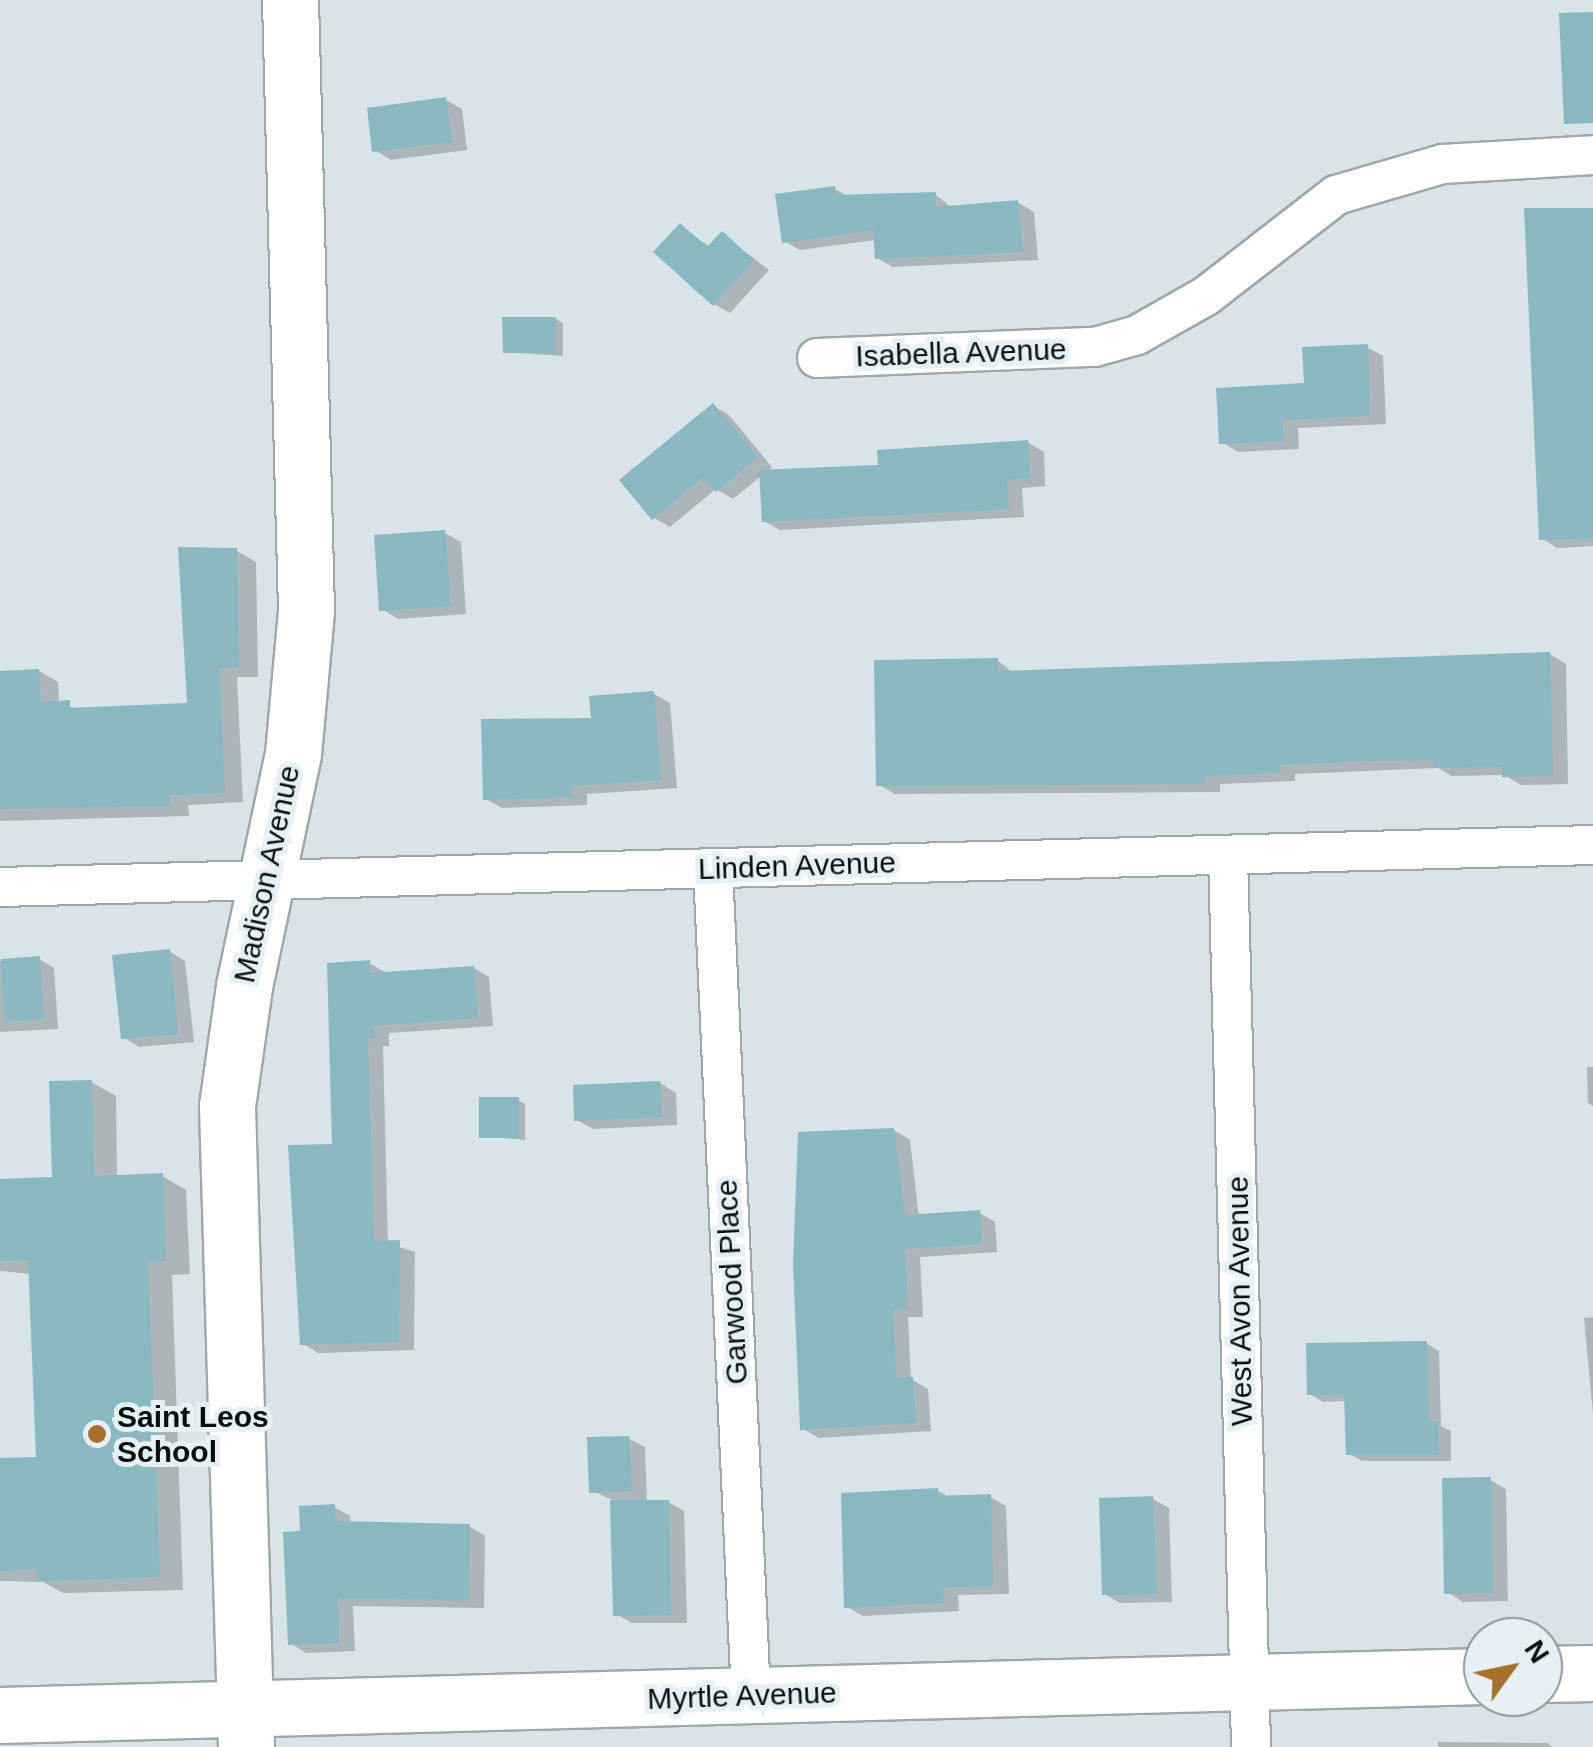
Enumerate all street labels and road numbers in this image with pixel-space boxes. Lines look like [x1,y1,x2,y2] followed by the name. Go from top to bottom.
[854,331,1068,375] street label: Isabella Avenue
[226,761,308,987] street label: Madison Avenue
[697,845,897,887] street label: Linden Avenue
[1220,1174,1260,1428] street label: West Avon Avenue
[709,1179,755,1385] street label: Garwood Place
[646,1675,838,1717] street label: Myrtle Avenue

